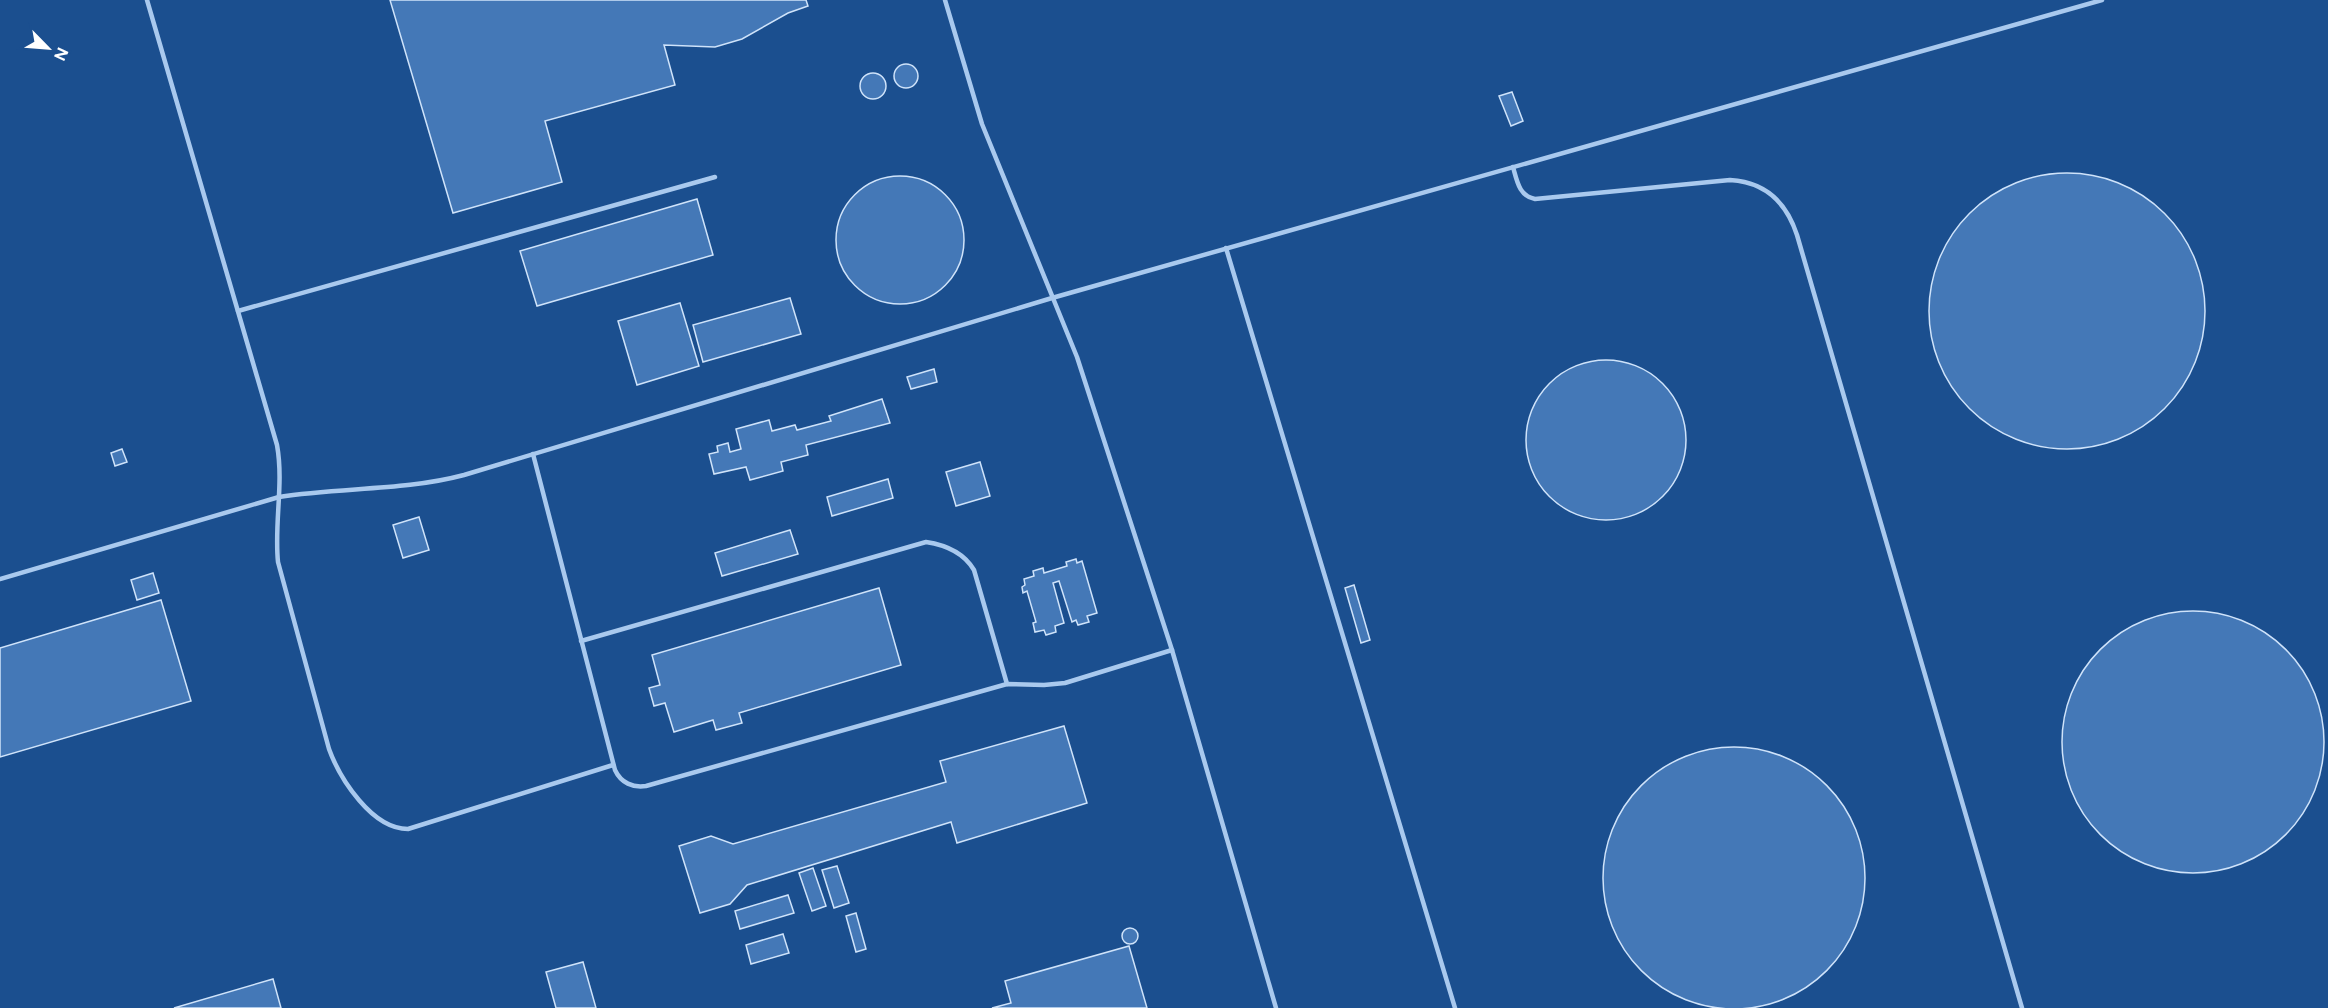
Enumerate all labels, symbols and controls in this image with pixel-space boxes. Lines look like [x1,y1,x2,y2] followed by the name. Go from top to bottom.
[18,18,78,78] north arrow
[50,45,72,64] text: N

